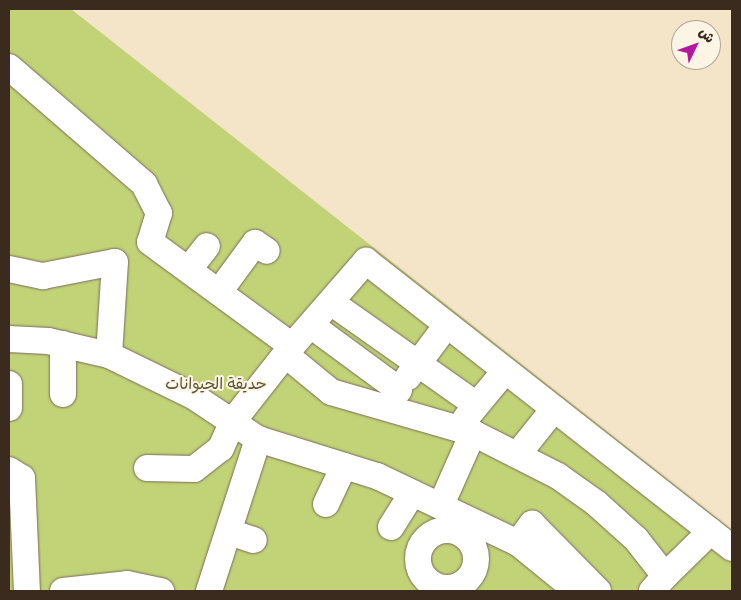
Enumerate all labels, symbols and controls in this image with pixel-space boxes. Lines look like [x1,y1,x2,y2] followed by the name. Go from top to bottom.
[671,20,721,70] north arrow
[695,24,718,47] text: ش
[165,375,267,395] park label: حديقة الحيوانات

